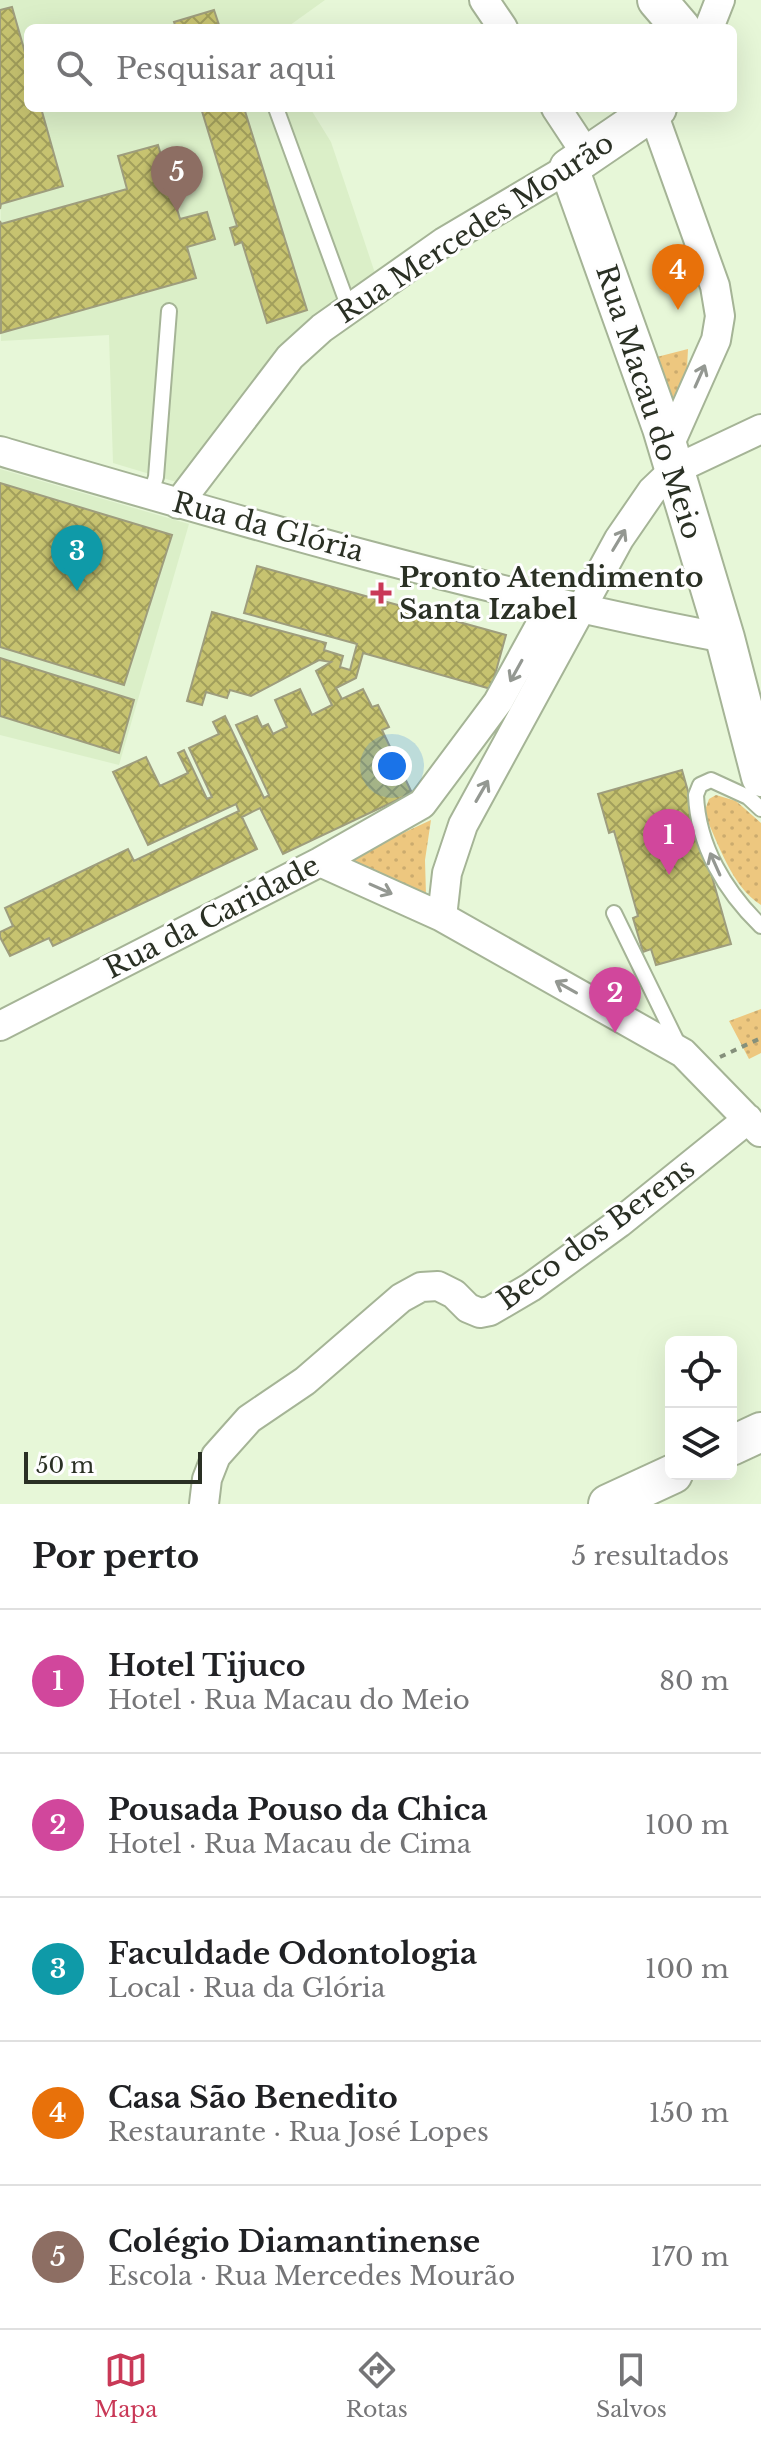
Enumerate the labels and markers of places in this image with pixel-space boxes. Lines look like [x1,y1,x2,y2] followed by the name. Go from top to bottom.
[151,146,203,212] pin: 5
[652,244,704,310] pin: 4
[51,525,103,591] pin: 3
[399,560,704,627] place label: Pronto Atendimento Santa Izabel
[370,582,392,604] marker: Pronto Atendimento Santa Izabel
[643,809,695,875] pin: 1
[589,967,641,1033] pin: 2

